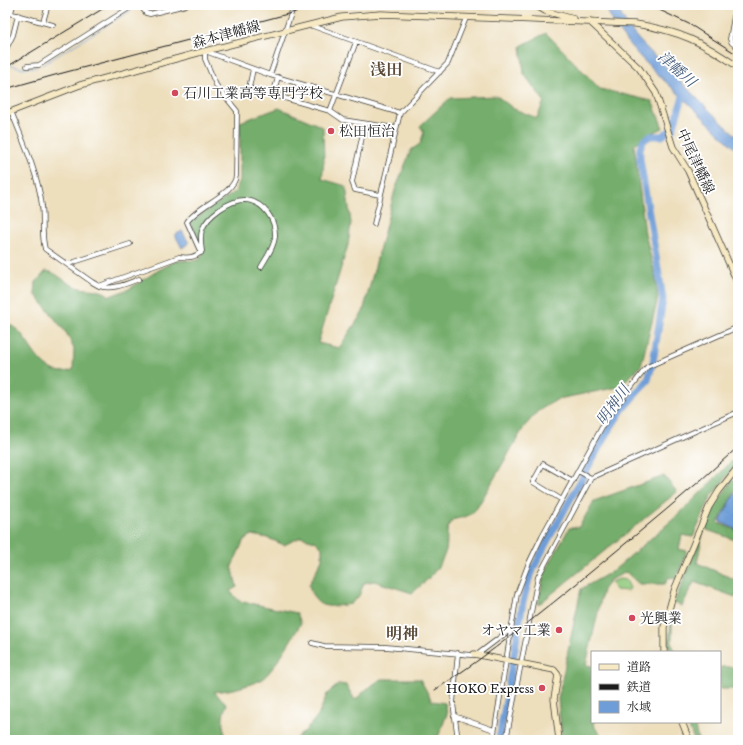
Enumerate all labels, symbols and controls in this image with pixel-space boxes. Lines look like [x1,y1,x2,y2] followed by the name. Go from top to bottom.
[190,17,262,53] street label: 森本津幡線
[654,47,701,93] water label: 津幡川
[370,60,402,80] district label: 浅田
[183,85,323,103] place label: 石川工業高等専門学校
[170,88,180,98] marker: 石川工業高等専門学校
[339,123,395,141] place label: 松田恒治
[326,126,336,136] marker: 松田恒治
[672,126,718,197] street label: 中尾津幡線
[592,380,635,429] water label: 明神川
[640,610,682,628] place label: 光興業
[627,613,637,623] marker: 光興業
[481,622,551,640] place label: オヤマ工業
[386,624,418,644] district label: 明神
[554,625,564,635] marker: オヤマ工業
[591,651,721,723] legend
[627,660,651,675] text: 道路
[446,680,534,698] place label: HOKO Express
[626,680,651,695] text: 鉄道
[537,683,547,693] marker: HOKO Express
[627,700,651,715] text: 水域

